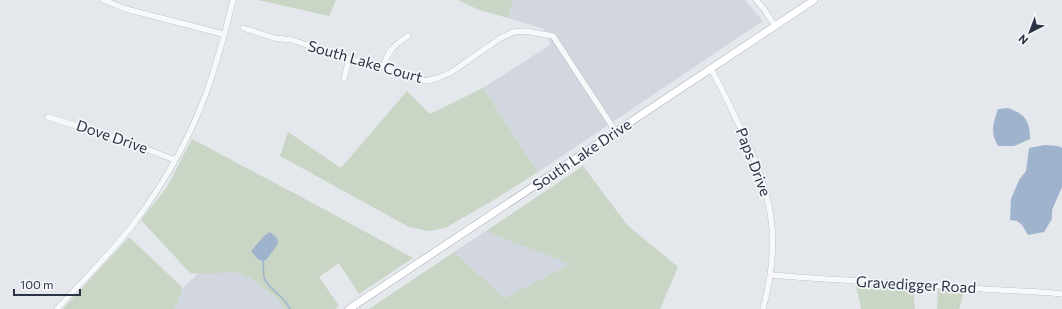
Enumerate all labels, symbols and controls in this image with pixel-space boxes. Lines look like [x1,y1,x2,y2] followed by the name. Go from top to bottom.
[1010,12,1050,52] north arrow
[1016,32,1030,47] text: N
[306,36,425,86] street label: South Lake Court
[74,115,150,157] street label: Dove Drive
[529,115,634,194] street label: South Lake Drive
[733,125,775,199] street label: Paps Drive
[14,271,80,297] scale bar
[856,272,977,296] street label: Gravedigger Road
[20,277,54,291] text: 100 m

